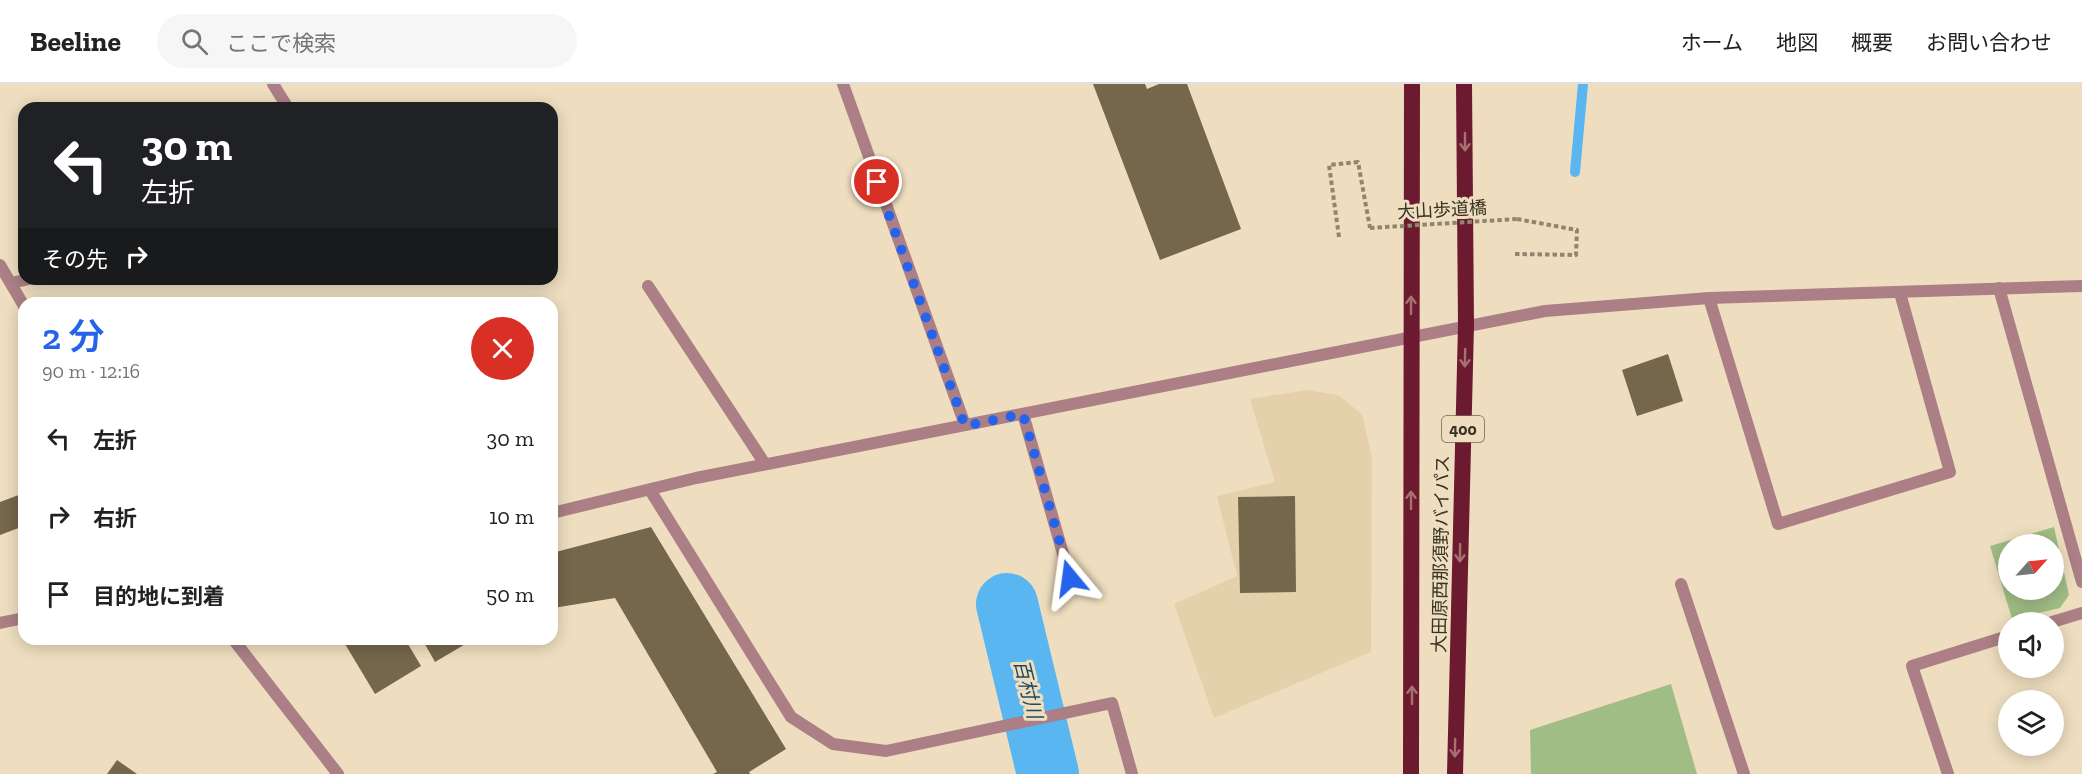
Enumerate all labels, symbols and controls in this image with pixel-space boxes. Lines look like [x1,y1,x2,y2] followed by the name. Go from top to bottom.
[157,14,577,68] search box
[30,25,121,58] text: Beeline
[178,25,211,58] icon: search
[226,30,336,57] text: ここで検索
[1681,30,1743,55] text: ホーム
[1776,30,1818,55] text: 地図
[1851,30,1893,55] text: 概要
[1926,30,2052,55] text: お問い合わせ
[141,120,232,171] text: 30 m
[42,126,120,204] icon: left
[1459,132,1471,152] one-way arrow
[851,156,902,207] pin
[860,165,893,198] icon: arrive
[141,177,195,209] text: 左折
[1396,197,1488,223] street label: 大山歩道橋
[120,240,153,273] icon: right
[42,246,108,273] text: その先
[1405,295,1416,315] one-way arrow
[42,315,104,358] text: 2 分
[471,317,534,380] button: close
[1459,348,1471,368] one-way arrow
[42,359,140,383] text: 90 m · 12:16
[1442,416,1484,442] road number: 400
[42,422,75,455] icon: left
[487,425,534,452] text: 30 m
[93,427,137,454] text: 左折
[1428,455,1454,653] street label: 大田原西那須野バイパス
[1405,490,1417,510] one-way arrow
[42,500,75,533] icon: right
[489,503,534,530] text: 10 m
[93,505,137,532] text: 右折
[1998,534,2064,600] north arrow
[1998,534,2064,756] map controls
[1454,543,1466,563] one-way arrow
[1038,546,1102,610] position arrow
[42,578,75,611] icon: arrive
[486,581,534,608] text: 50 m
[93,583,225,610] text: 目的地に到着
[1998,612,2064,678] button: sound
[1009,657,1047,723] water label: 百村川
[1406,685,1418,705] one-way arrow
[1998,690,2064,756] button: layers
[1449,738,1461,758] one-way arrow

